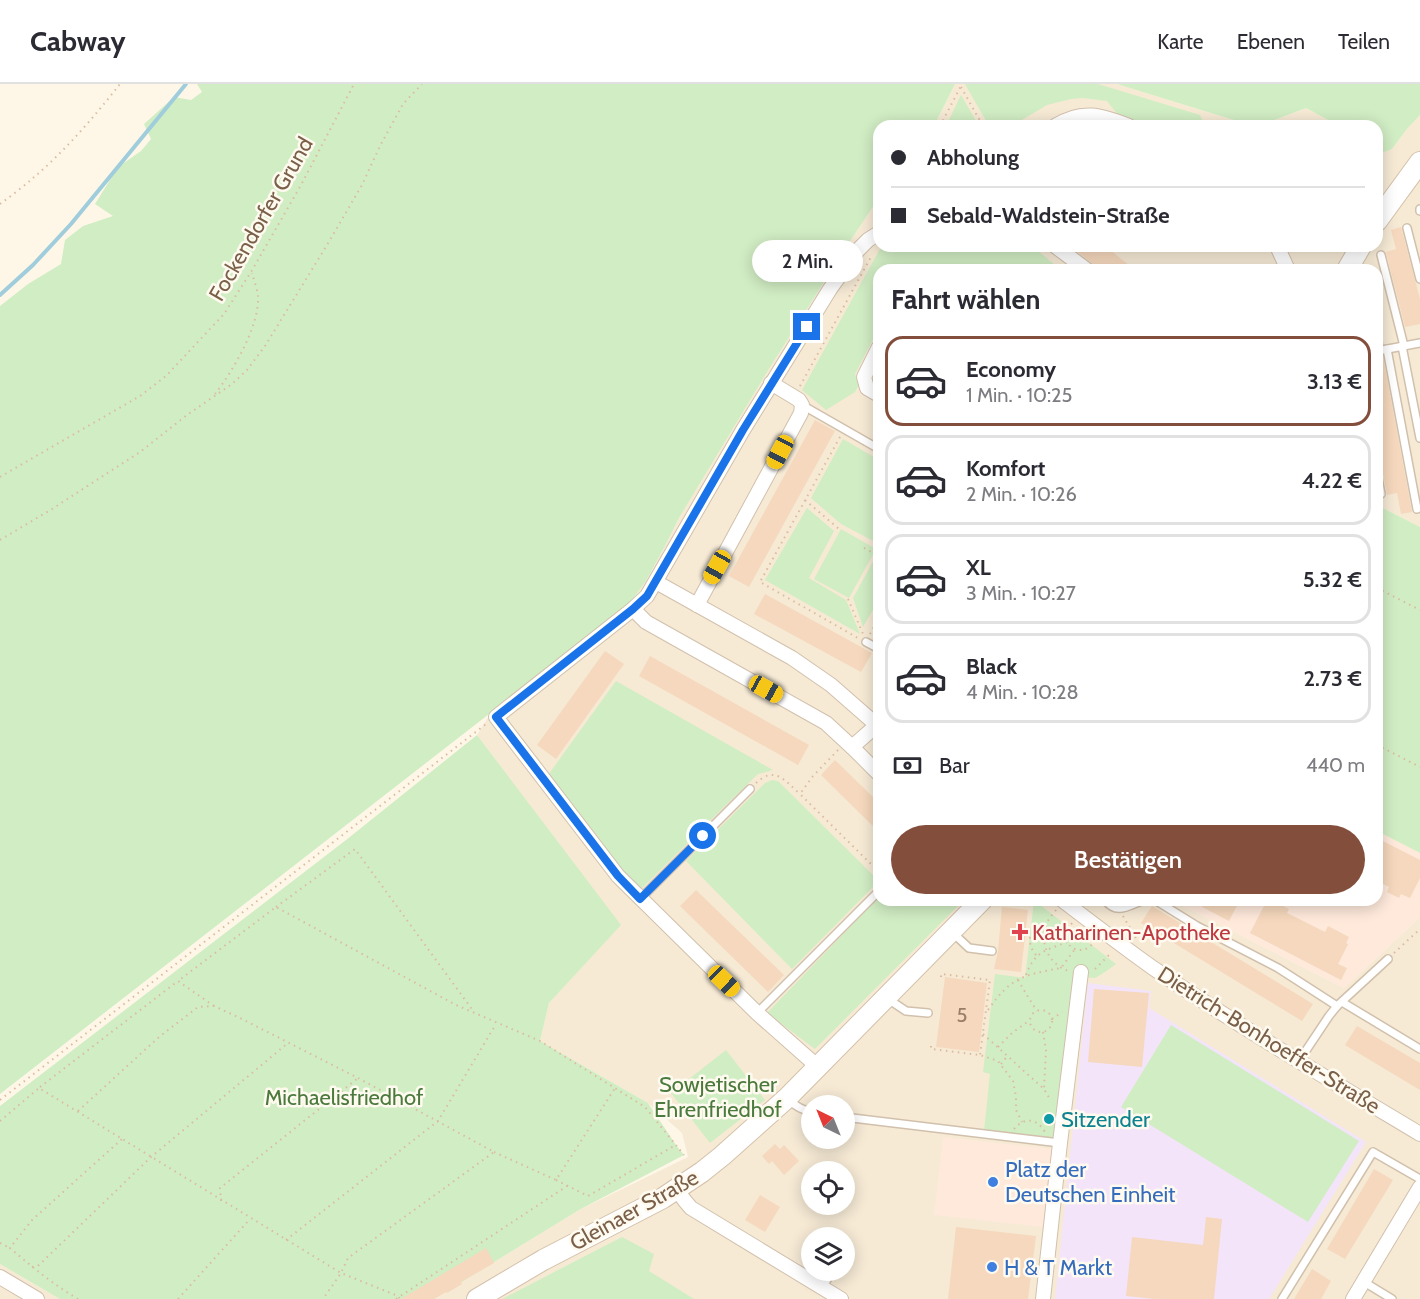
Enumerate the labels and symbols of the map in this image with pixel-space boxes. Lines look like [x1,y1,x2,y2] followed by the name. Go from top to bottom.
[203,132,319,306] street label: Fockendorfer Grund
[752,240,862,282] callout: 2 Min.
[793,313,820,340] route end
[764,432,796,472] car
[700,547,734,587] car
[746,672,786,706] car
[689,822,716,849] route start
[1032,919,1230,946] place label: Katharinen-Apotheke
[1013,925,1027,939] marker: Katharinen-Apotheke
[1153,960,1385,1120] street label: Dietrich-Bonhoeffer-Straße
[705,962,743,1000] car
[957,1003,967,1027] house number: 5
[654,1071,782,1123] park label: Sowjetischer Ehrenfriedhof
[265,1084,423,1111] park label: Michaelisfriedhof
[801,1095,855,1149] north arrow
[1061,1106,1150,1133] place label: Sitzender
[1042,1112,1056,1126] marker: Sitzender
[1005,1156,1176,1208] place label: Platz der Deutschen Einheit
[565,1164,703,1256] street label: Gleinaer Straße
[986,1175,1000,1189] marker: Platz der Deutschen Einheit
[1004,1254,1113,1281] place label: H & T Markt
[985,1260,999,1274] marker: H & T Markt

